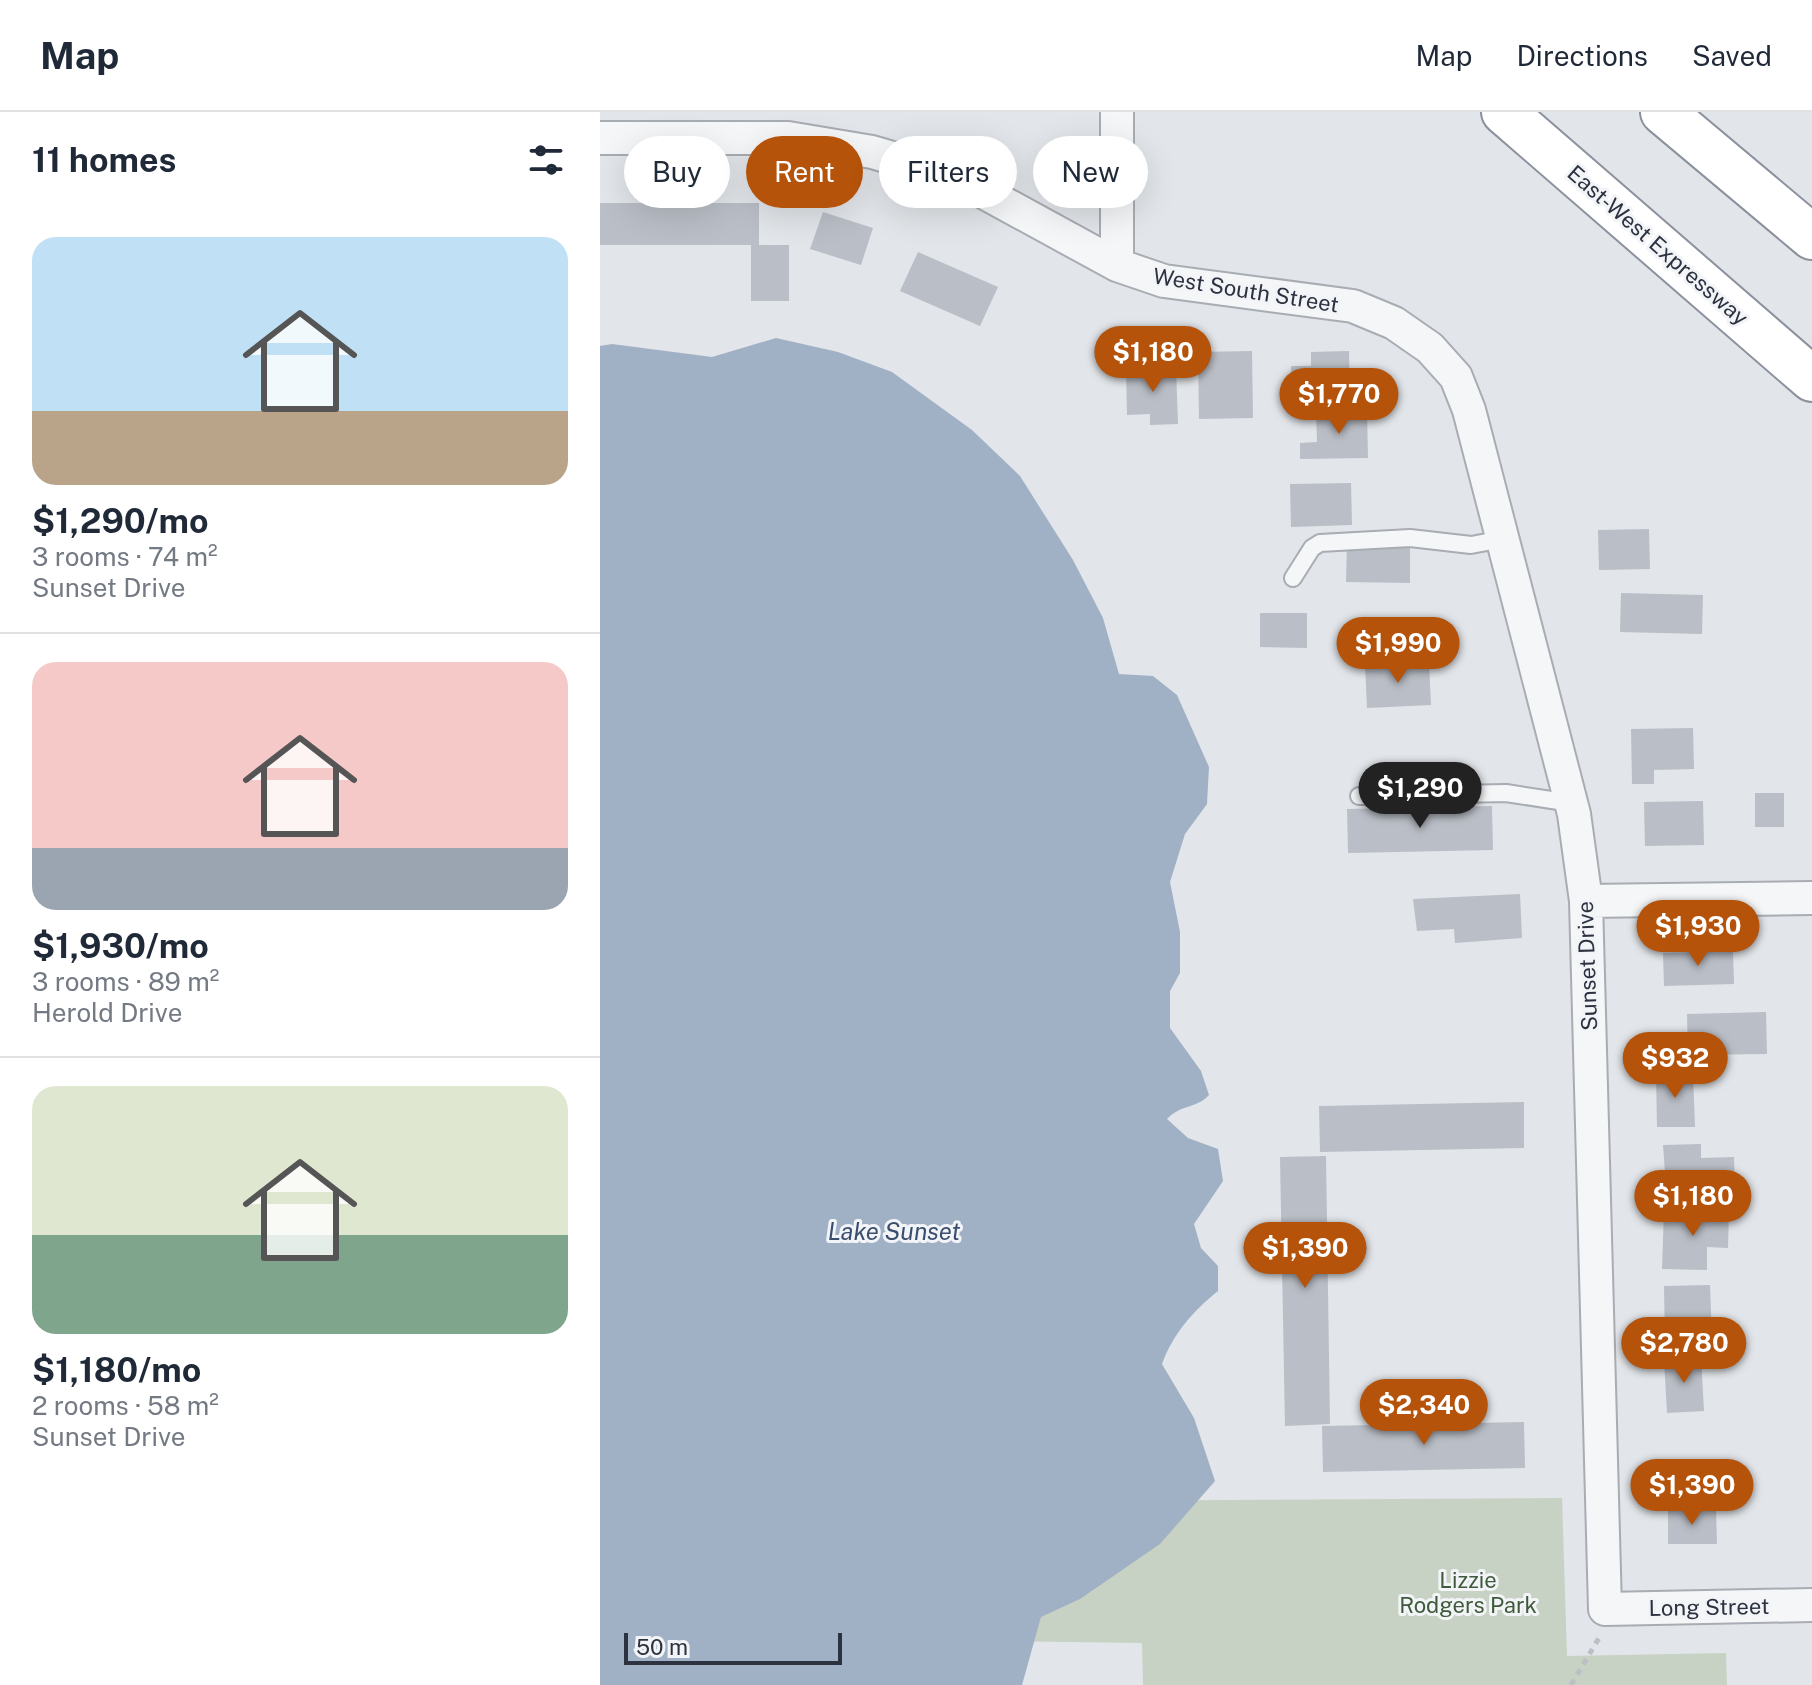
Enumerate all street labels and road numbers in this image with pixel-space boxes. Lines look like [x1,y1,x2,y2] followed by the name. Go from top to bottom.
[1562,160,1754,331] street label: East-West Expressway
[1151,262,1341,318] street label: West South Street
[1572,901,1602,1031] street label: Sunset Drive
[1648,1593,1770,1621] street label: Long Street

